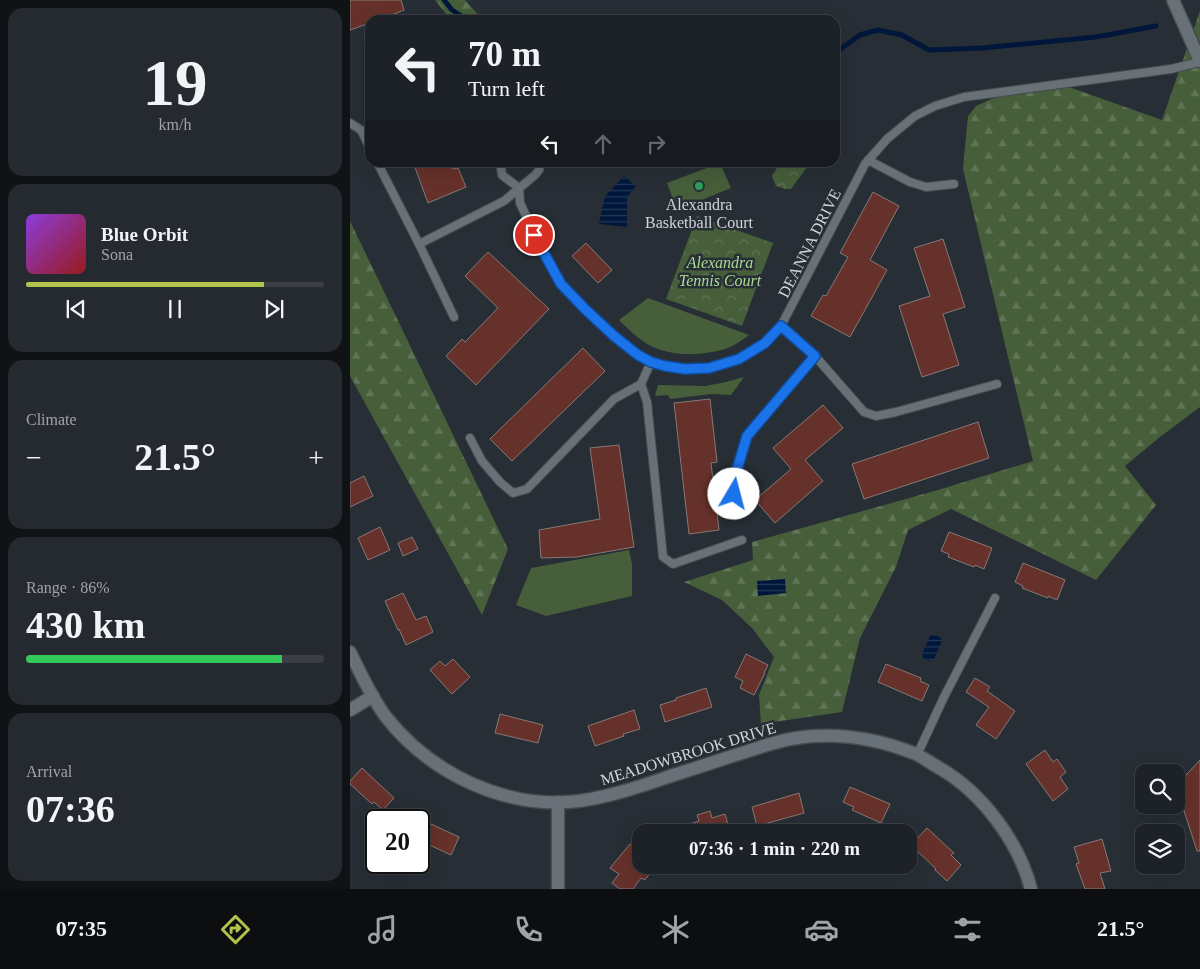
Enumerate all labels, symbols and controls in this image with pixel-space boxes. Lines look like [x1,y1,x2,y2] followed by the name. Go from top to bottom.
[385,35,450,100] icon: left
[468,35,541,74] text: 70 m
[143,47,208,119] text: 19
[468,76,545,101] text: Turn left
[159,116,191,133] text: km/h
[536,130,564,158] icon: left
[589,130,617,158] icon: ahead
[642,130,670,158] icon: right
[693,180,705,192] marker: Alexandra Basketball Court
[775,186,844,300] street label: DEANNA DRIVE
[645,196,754,231] place label: Alexandra Basketball Court
[513,214,555,256] pin
[520,221,548,249] icon: arrive
[101,224,188,245] text: Blue Orbit
[101,246,133,263] text: Sona
[679,254,762,289] park label: Alexandra Tennis Court
[62,295,90,323] icon: previous
[161,295,189,323] icon: pause
[260,295,288,323] icon: next
[26,411,77,428] text: Climate
[134,436,216,478] text: 21.5°
[26,442,42,473] text: −
[308,442,324,473] text: +
[707,467,759,519] position arrow
[26,579,110,596] text: Range · 86%
[26,604,145,646] text: 430 km
[598,719,778,788] street label: MEADOWBROOK DRIVE
[26,763,72,780] text: Arrival
[1135,764,1185,874] map controls
[1135,764,1185,814] button: search
[26,788,115,830] text: 07:36
[365,809,430,874] speed limit sign: 20
[1135,824,1185,874] button: layers
[689,838,860,859] text: 07:36 · 1 min · 220 m
[218,912,253,947] icon: directions
[365,912,400,947] icon: music
[511,912,546,947] icon: phone
[658,912,693,947] icon: climate
[804,912,839,947] icon: car
[950,912,985,947] icon: filters
[56,916,107,941] text: 07:35
[1097,916,1144,941] text: 21.5°

